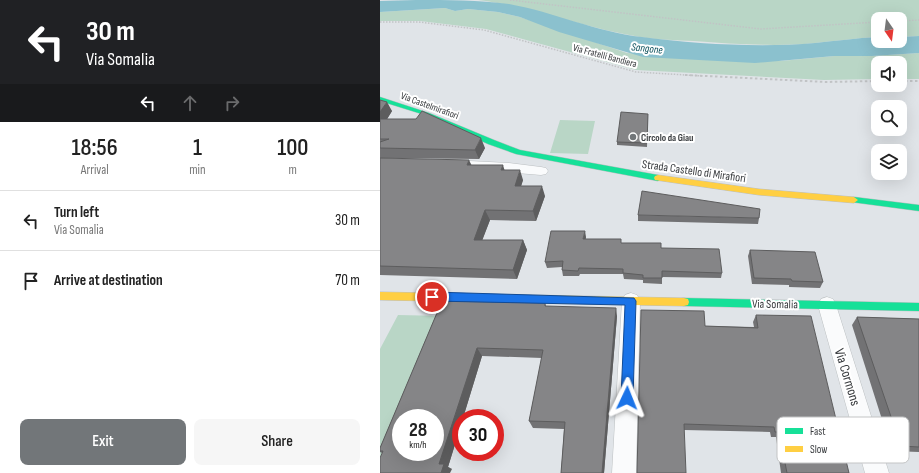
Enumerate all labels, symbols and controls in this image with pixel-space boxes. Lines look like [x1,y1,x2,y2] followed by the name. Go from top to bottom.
[871,12,907,48] north arrow
[871,12,907,180] map controls
[86,15,135,48] text: 30 m
[20,16,72,68] icon: left
[631,40,664,57] water label: Sangone
[571,42,638,70] street label: Via Fratelli Bandiera
[86,49,155,70] text: Via Somalia
[871,56,907,92] button: sound
[399,90,460,122] street label: Via Castelmirafiori
[137,92,159,114] icon: left
[179,92,201,114] icon: ahead
[221,92,243,114] icon: right
[871,100,907,136] button: search
[628,132,638,142] marker: Circolo da Giau
[641,132,693,144] place label: Circolo da Giau
[72,133,118,162] text: 18:56
[193,133,202,162] text: 1
[277,133,308,162] text: 100
[871,144,907,180] button: layers
[641,157,747,186] street label: Strada Castello di Mirafiori
[81,162,109,178] text: Arrival
[189,162,206,178] text: min
[289,162,297,178] text: m
[54,203,99,222] text: Turn left
[20,210,42,232] icon: left
[335,211,360,230] text: 30 m
[54,222,104,238] text: Via Somalia
[20,270,42,292] icon: arrive
[54,271,163,290] text: Arrive at destination
[335,271,360,290] text: 70 m
[415,280,449,314] pin
[421,286,443,308] icon: arrive
[752,297,798,312] street label: Via Somalia
[831,347,864,408] street label: Via Cormons
[606,377,648,419] position arrow
[452,409,504,461] speed limit sign: 30
[777,417,909,463] legend
[409,418,427,442] text: 28
[20,419,186,465] button: Exit
[194,419,360,465] button: Share
[810,425,826,438] text: Fast
[409,439,427,451] text: km/h
[810,443,827,456] text: Slow

